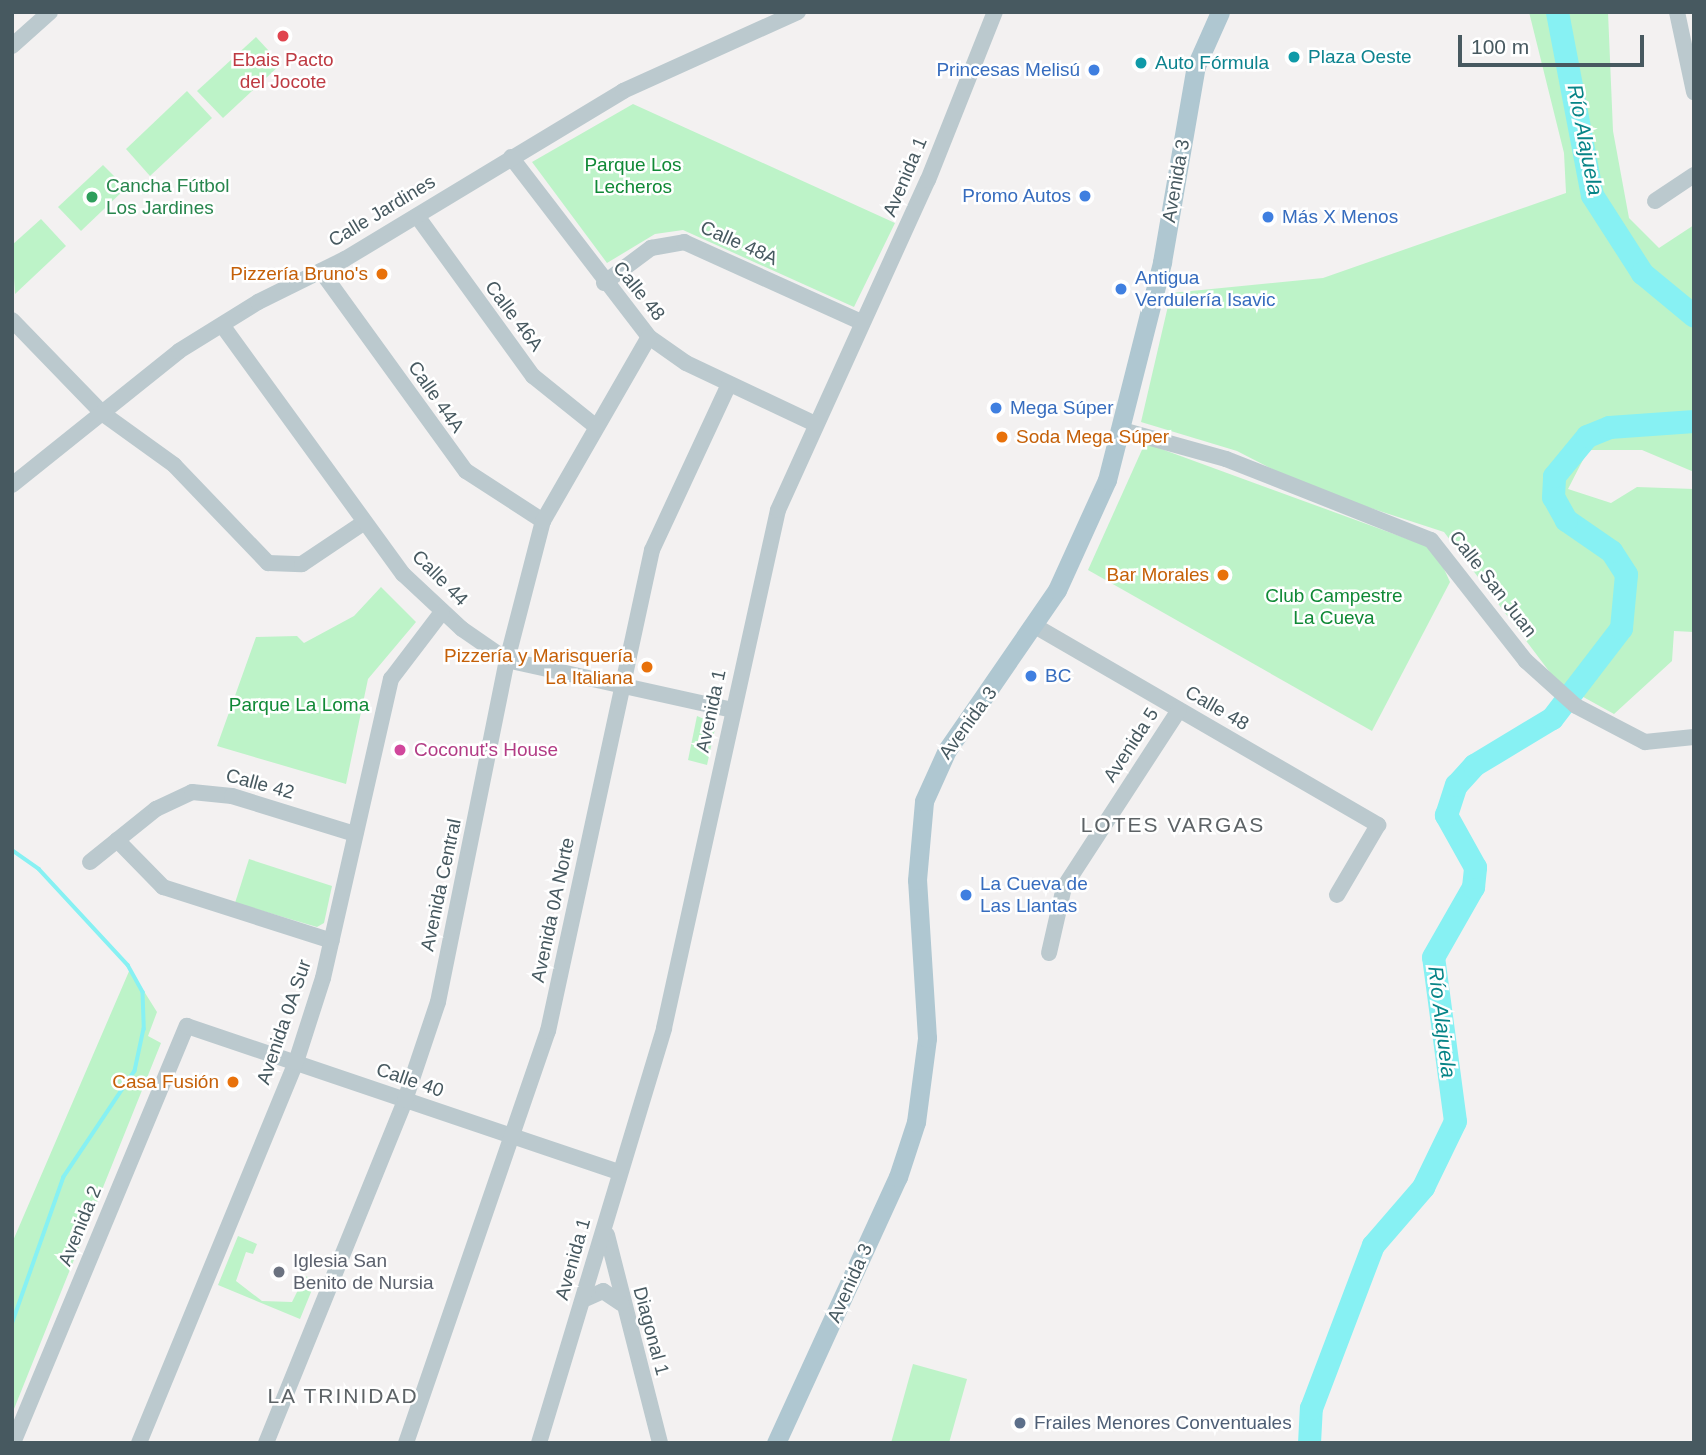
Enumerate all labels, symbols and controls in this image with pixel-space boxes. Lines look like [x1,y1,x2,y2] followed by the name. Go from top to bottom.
[1461,21,1646,65] scale bar
[273,26,293,46] marker: Ebais Pacto del Jocote
[1471,35,1529,58] text: 100 m
[1308,46,1411,68] place label: Plaza Oeste
[232,49,334,93] place label: Ebais Pacto del Jocote
[1286,49,1302,65] marker: Plaza Oeste
[1155,52,1269,74] place label: Auto Fórmula
[1133,55,1149,71] marker: Auto Fórmula
[936,59,1080,81] place label: Princesas Melisú
[1086,62,1102,78] marker: Princesas Melisú
[1562,82,1608,198] water label: Río Alajuela
[878,134,932,220] street label: Avenida 1
[1157,138,1195,224] street label: Avenida 3
[584,154,682,198] park label: Parque Los Lecheros
[325,170,439,252] street label: Calle Jardines
[106,175,230,219] place label: Cancha Fútbol Los Jardines
[961,185,1071,207] place label: Promo Autos
[1077,188,1093,204] marker: Promo Autos
[84,189,100,205] marker: Cancha Fútbol Los Jardines
[1282,206,1398,228] place label: Más X Menos
[1260,209,1276,225] marker: Más X Menos
[697,216,781,270] street label: Calle 48A
[608,257,670,325] street label: Calle 48
[230,263,368,285] place label: Pizzería Bruno's
[374,266,390,282] marker: Pizzería Bruno's
[1135,267,1275,311] place label: Antigua Verdulería Isavic
[480,276,548,356] street label: Calle 46A
[1113,281,1129,297] marker: Antigua Verdulería Isavic
[403,357,469,437] street label: Calle 44A
[1010,397,1114,419] place label: Mega Súper
[988,400,1004,416] marker: Mega Súper
[1016,426,1169,448] place label: Soda Mega Súper
[994,429,1010,445] marker: Soda Mega Súper
[1444,526,1542,642] street label: Calle San Juan
[407,545,473,611] street label: Calle 44
[1107,564,1209,586] place label: Bar Morales
[1215,567,1231,583] marker: Bar Morales
[1265,585,1403,629] park label: Club Campestre La Cueva
[444,645,633,689] place label: Pizzería y Marisquería La Italiana
[639,659,655,675] marker: Pizzería y Marisquería La Italiana
[1045,665,1071,687] place label: BC
[691,667,731,755] street label: Avenida 1
[1023,668,1039,684] marker: BC
[1181,681,1253,735] street label: Calle 48
[934,682,1002,764] street label: Avenida 3
[229,694,369,716] park label: Parque La Loma
[1099,703,1163,787] street label: Avenida 5
[414,739,558,761] place label: Coconut's House
[392,742,408,758] marker: Coconut's House
[223,764,297,804] street label: Calle 42
[1082,812,1264,838] district label: LOTES VARGAS
[416,817,466,953] street label: Avenida Central
[526,835,580,985] street label: Avenida 0A Norte
[980,873,1088,917] place label: La Cueva de Las Llantas
[958,887,974,903] marker: La Cueva de Las Llantas
[252,956,316,1088] street label: Avenida 0A Sur
[1423,964,1461,1080] water label: Río Alajuela
[373,1058,447,1102] street label: Calle 40
[112,1071,219,1093] place label: Casa Fusión
[225,1074,241,1090] marker: Casa Fusión
[54,1183,106,1269] street label: Avenida 2
[550,1215,596,1303] street label: Avenida 1
[822,1240,878,1326] street label: Avenida 3
[293,1250,433,1294] place label: Iglesia San Benito de Nursia
[271,1264,287,1280] marker: Iglesia San Benito de Nursia
[628,1284,674,1378] street label: Diagonal 1
[268,1383,418,1409] district label: LA TRINIDAD
[1034,1412,1292,1434] place label: Frailes Menores Conventuales
[1012,1415,1028,1431] marker: Frailes Menores Conventuales

